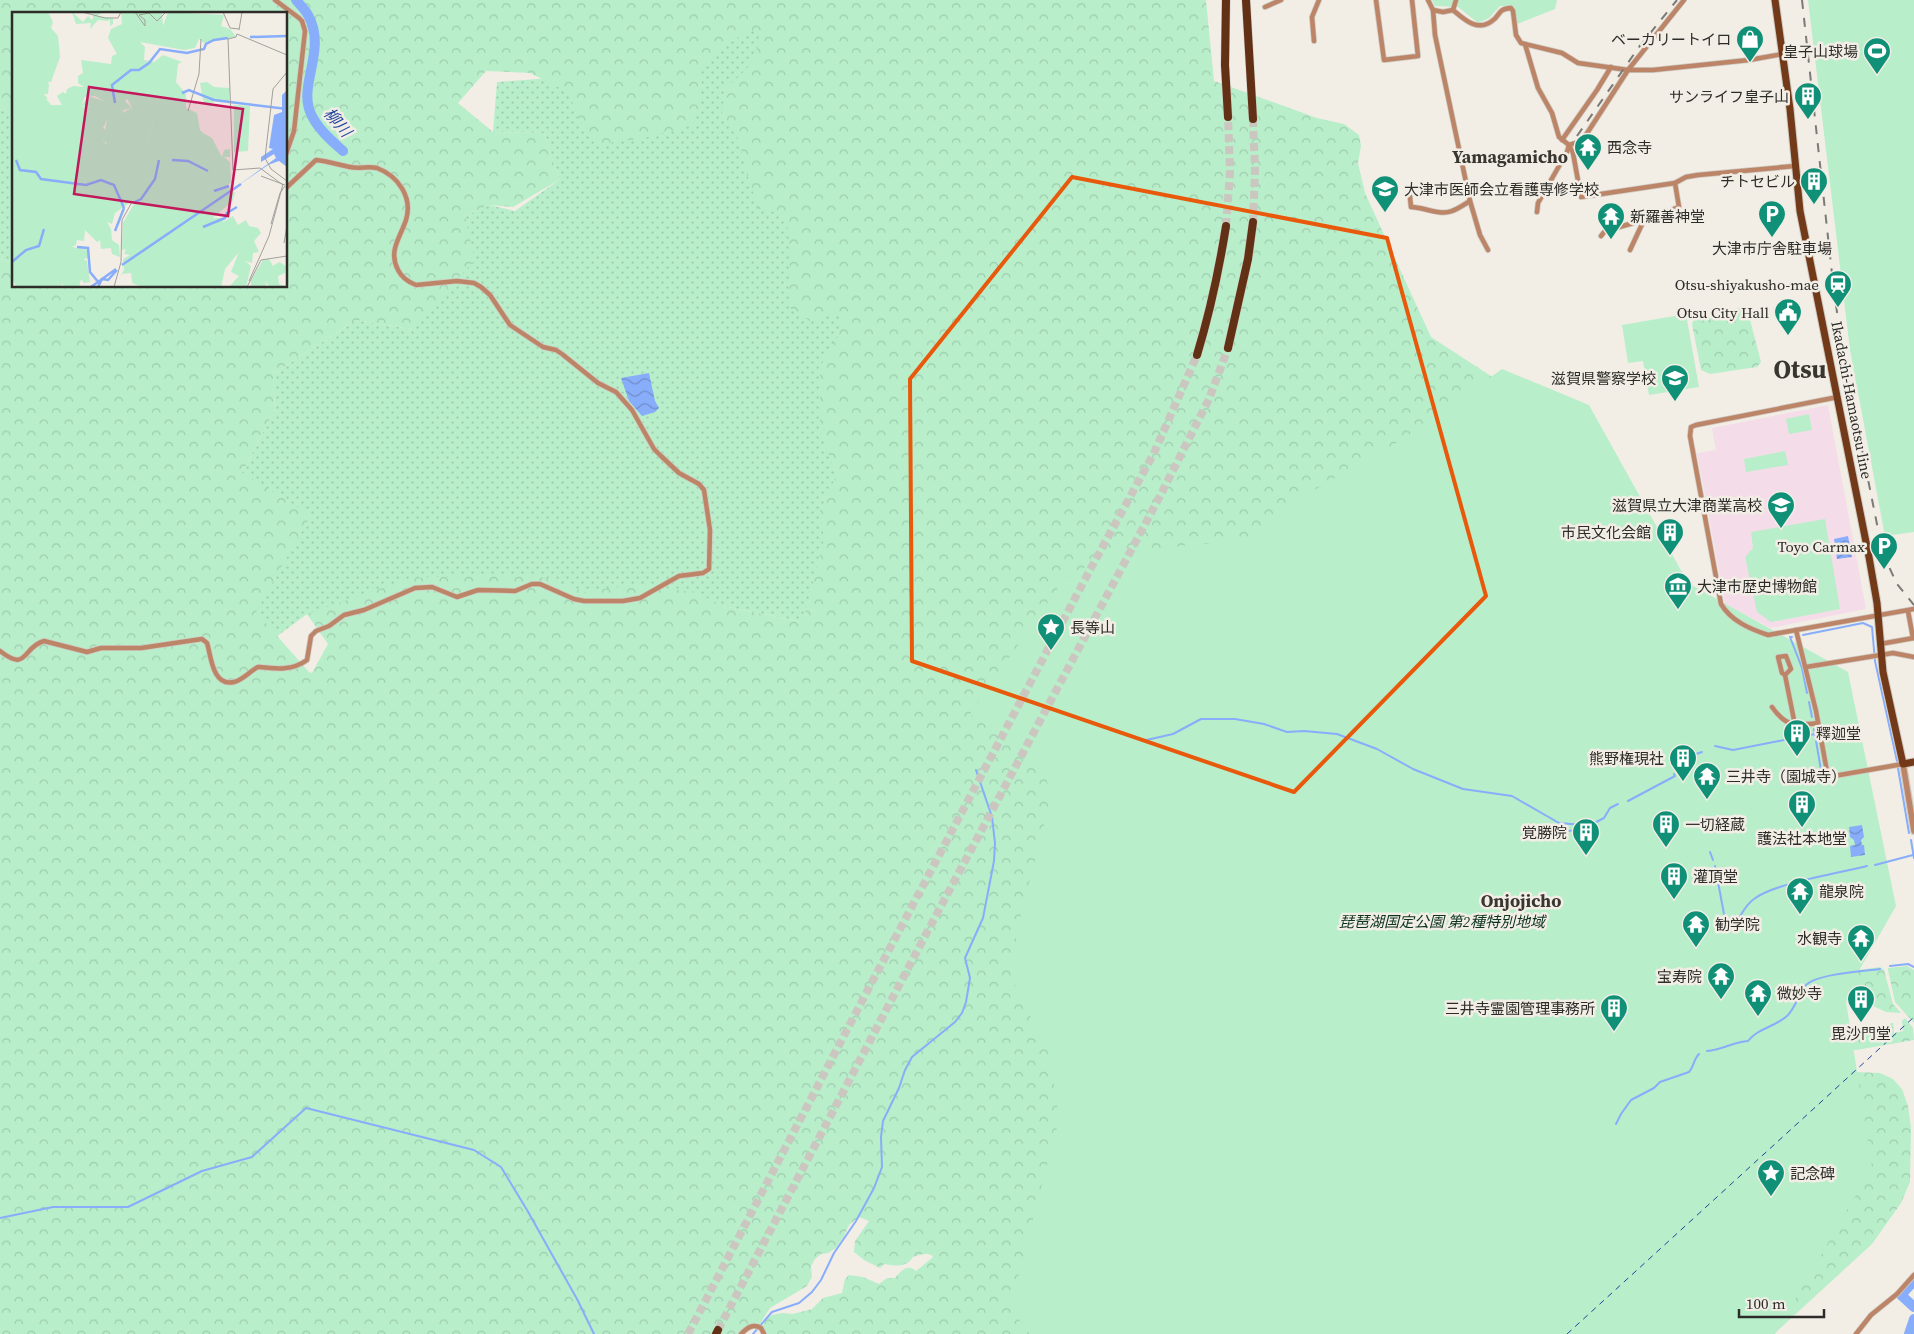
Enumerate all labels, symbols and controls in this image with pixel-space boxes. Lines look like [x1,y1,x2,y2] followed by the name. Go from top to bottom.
[12,12,288,288] inset map
[1735,24,1765,63] shop icon: ベーカリートイロ
[1611,29,1731,50] place label: ベーカリートイロ
[1862,36,1892,75] sports icon: 皇子山球場
[1783,41,1858,62] place label: 皇子山球場
[1793,81,1823,120] building icon: サンライフ皇子山
[1669,86,1789,107] place label: サンライフ皇子山
[319,103,358,143] water label: 柳川
[1573,132,1603,171] temple icon: 西念寺
[1607,137,1652,158] place label: 西念寺
[1452,144,1568,169] district label: Yamagamicho
[1799,166,1829,205] building icon: チトセビル
[1720,171,1795,192] place label: チトセビル
[1370,174,1400,213] school or university icon: 大津市医師会立看護専修学校
[1404,179,1599,200] place label: 大津市医師会立看護専修学校
[1757,199,1787,238] parking icon: 大津市庁舎駐車場
[1596,201,1626,240] temple icon: 新羅善神堂
[1630,206,1705,227] place label: 新羅善神堂
[1712,238,1832,259] place label: 大津市庁舎駐車場
[1823,269,1853,308] station icon: Otsu-shiyakusho-mae
[1675,274,1819,295] place label: Otsu-shiyakusho-mae
[1773,297,1803,336] public building icon: Otsu City Hall
[1677,302,1770,323] place label: Otsu City Hall
[1826,319,1878,481] street label: Ikadachi-Hamaotsu line
[1773,352,1827,386] district label: Otsu
[1660,363,1690,402] school or university icon: 滋賀県警察学校
[1551,368,1656,389] place label: 滋賀県警察学校
[1766,490,1796,529] school or university icon: 滋賀県立大津商業高校
[1612,495,1762,516] place label: 滋賀県立大津商業高校
[1655,517,1685,556] building icon: 市民文化会館
[1561,522,1651,543] place label: 市民文化会館
[1869,531,1899,570] parking icon: Toyo Carmax
[1777,536,1865,557] place label: Toyo Carmax
[1663,571,1693,610] museum icon: 大津市歴史博物館
[1697,576,1817,597] place label: 大津市歴史博物館
[1036,612,1066,651] place icon: 長等山
[1070,617,1115,638] place label: 長等山
[1782,718,1812,757] building icon: 釋迦堂
[1816,723,1861,744] place label: 釋迦堂
[1668,743,1698,782] building icon: 熊野権現社
[1589,748,1664,769] place label: 熊野権現社
[1692,761,1722,800] temple icon: 三井寺（園城寺）
[1726,766,1846,787] place label: 三井寺（園城寺）
[1787,789,1817,828] building icon: 護法社本地堂
[1651,809,1681,848] building icon: 一切経蔵
[1685,814,1745,835] place label: 一切経蔵
[1571,817,1601,856] building icon: 覚勝院
[1522,822,1567,843] place label: 覚勝院
[1757,828,1847,849] place label: 護法社本地堂
[1659,861,1689,900] building icon: 灌頂堂
[1693,866,1738,887] place label: 灌頂堂
[1785,876,1815,915] temple icon: 龍泉院
[1819,881,1864,902] place label: 龍泉院
[1481,888,1561,913] district label: Onjojicho
[1681,909,1711,948] temple icon: 勧学院
[1339,911,1547,932] park label: 琵琶湖国定公園 第2種特別地域
[1715,914,1760,935] place label: 勧学院
[1846,923,1876,962] temple icon: 水観寺
[1797,928,1842,949] place label: 水観寺
[1706,961,1736,1000] temple icon: 宝寿院
[1657,966,1702,987] place label: 宝寿院
[1743,978,1773,1017] temple icon: 微妙寺
[1777,983,1822,1004] place label: 微妙寺
[1846,984,1876,1023] building icon: 毘沙門堂
[1599,993,1629,1032] building icon: 三井寺霊園管理事務所
[1445,998,1595,1019] place label: 三井寺霊園管理事務所
[1831,1023,1891,1044] place label: 毘沙門堂
[1756,1158,1786,1197] place icon: 記念碑
[1790,1163,1835,1184] place label: 記念碑
[1739,1286,1824,1318] scale bar
[1746,1293,1786,1314] text: 100 m

